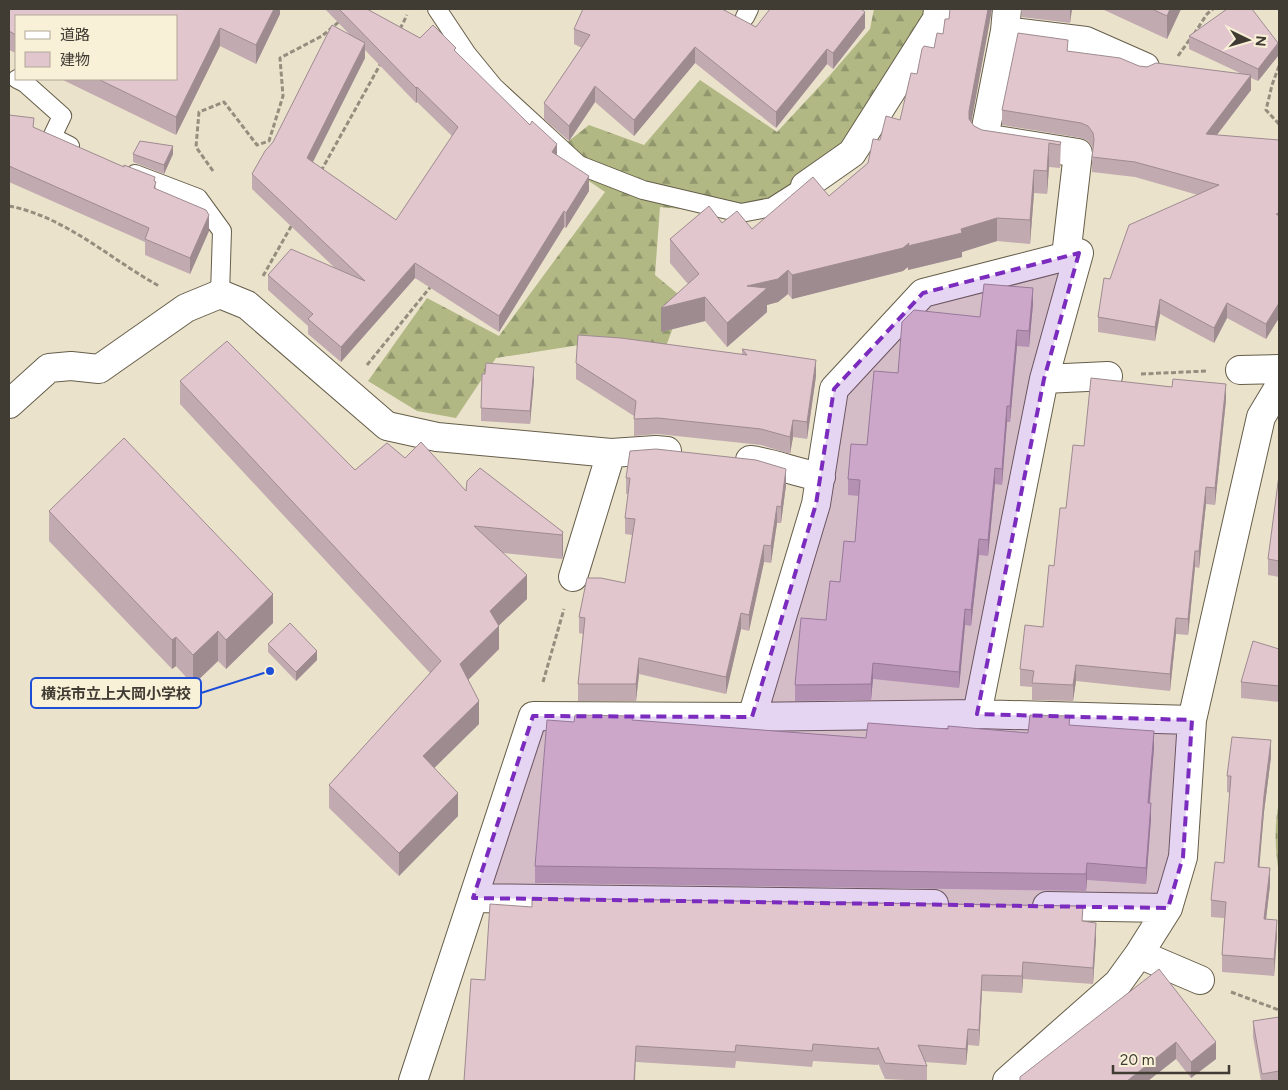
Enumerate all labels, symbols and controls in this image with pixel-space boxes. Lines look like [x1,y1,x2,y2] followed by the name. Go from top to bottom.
[15,15,178,80] legend
[1223,15,1273,65] north arrow
[60,26,90,44] text: 道路
[1252,35,1269,47] text: N
[60,51,90,69] text: 建物
[31,678,201,708] callout: 横浜市立上大岡小学校
[41,685,191,703] text: 横浜市立上大岡小学校
[1113,1042,1229,1074] scale bar
[1120,1051,1154,1069] text: 20 m

